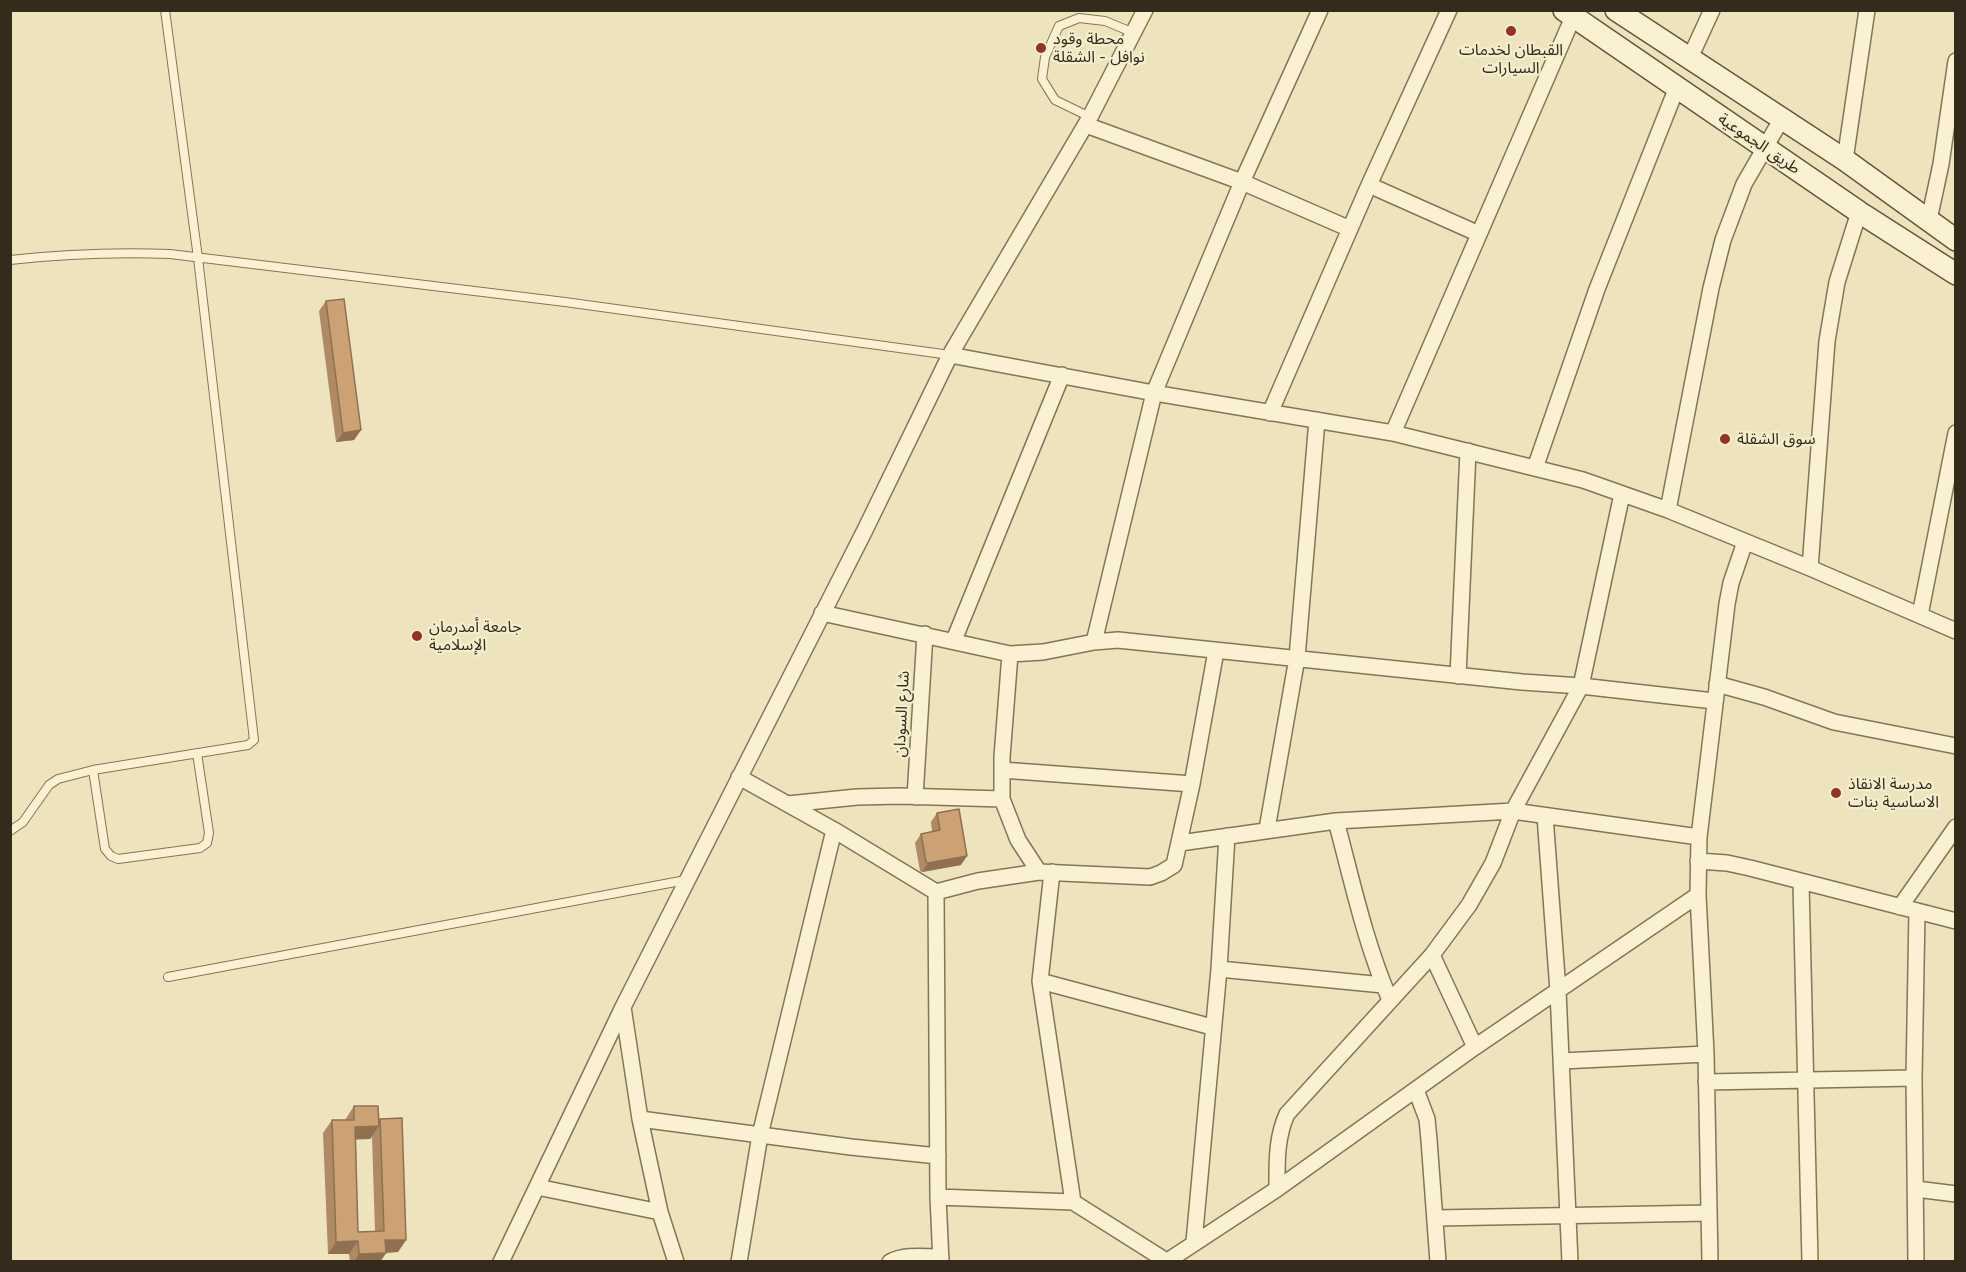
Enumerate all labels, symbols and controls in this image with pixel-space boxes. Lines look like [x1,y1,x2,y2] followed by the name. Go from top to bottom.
[1504,24,1518,38] marker: القبطان لخدمات السيارات
[1053,29,1145,67] place label: محطة وقود نوافل - الشقلة
[1459,40,1563,78] place label: القبطان لخدمات السيارات
[1034,41,1048,55] marker: محطة وقود نوافل - الشقلة
[1714,109,1804,179] street label: طريق الجموعية
[1737,429,1816,449] place label: سوق الشقلة
[1718,432,1732,446] marker: سوق الشقلة
[429,617,522,655] place label: جامعة أمدرمان الإسلامية
[410,629,424,643] marker: جامعة أمدرمان الإسلامية
[890,670,914,758] street label: شارع السودان
[1848,774,1939,812] place label: مدرسة الانقاذ الاساسية بنات
[1829,786,1843,800] marker: مدرسة الانقاذ الاساسية بنات

